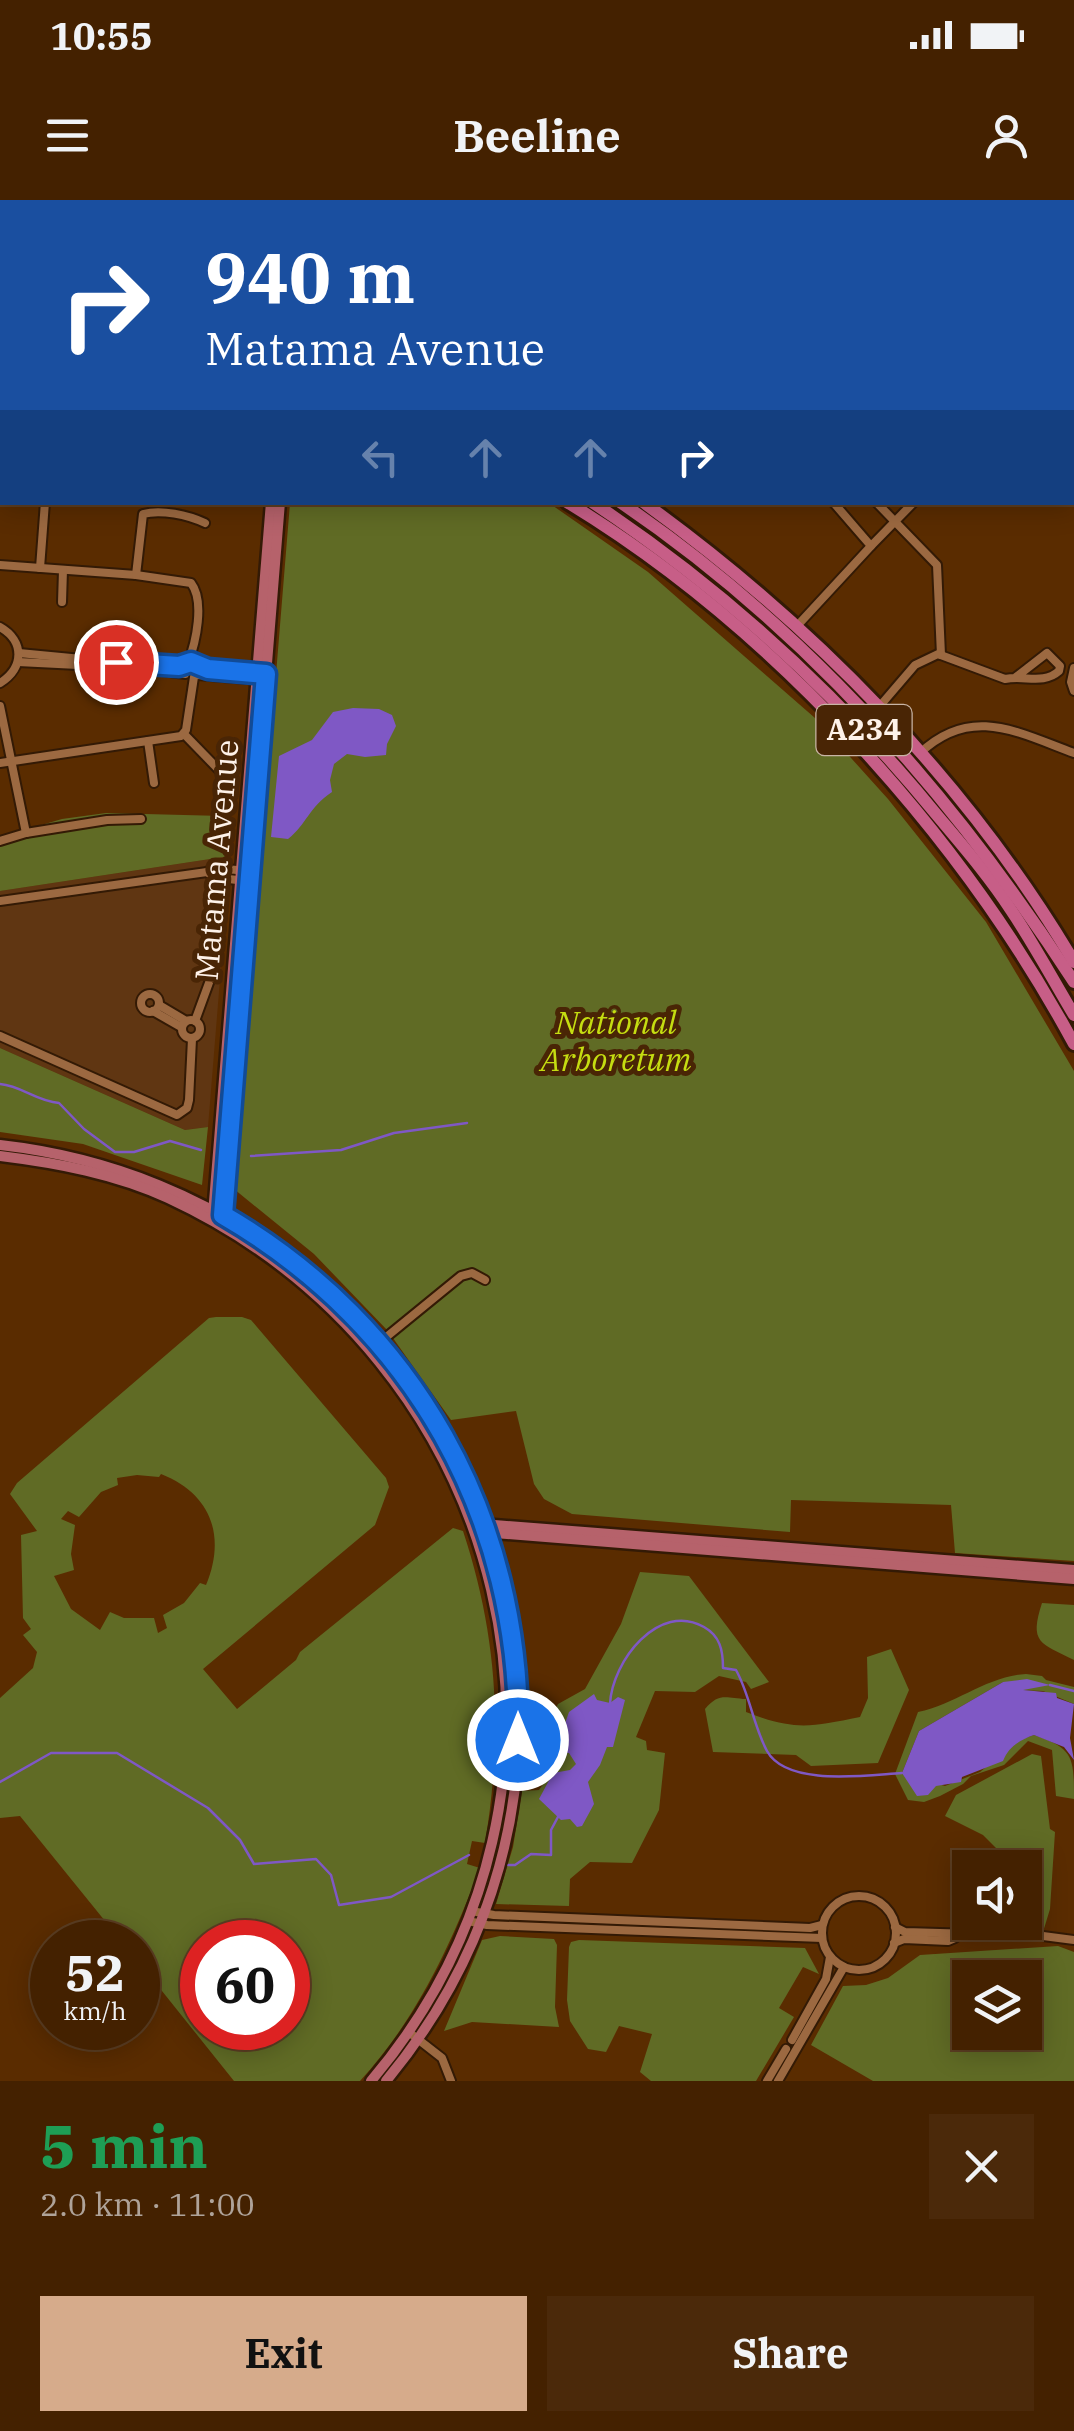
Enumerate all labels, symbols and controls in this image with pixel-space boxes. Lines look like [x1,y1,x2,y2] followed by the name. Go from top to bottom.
[50,11,153,60] text: 10:55
[453,106,621,164] text: Beeline
[40,108,95,163] icon: menu
[979,108,1034,163] icon: person
[205,231,415,322] text: 940 m
[40,240,170,370] icon: right
[205,319,545,377] text: Matama Avenue
[353,430,408,485] icon: left
[458,430,513,485] icon: ahead
[563,430,618,485] icon: ahead
[668,430,723,485] icon: right
[74,620,159,705] pin
[89,635,144,690] icon: arrive
[816,705,912,755] road number: A234
[185,738,247,982] street label: Matama Avenue
[538,1001,692,1080] park label: National Arboretum
[466,1688,570,1792] position arrow
[952,1850,1042,2050] map controls
[952,1850,1042,1940] button: sound
[180,1920,310,2050] speed limit sign: 60
[65,1940,125,2005] text: 52
[952,1960,1042,2050] button: layers
[63,1994,127,2027] text: km/h
[40,2106,208,2185] text: 5 min
[929,2114,1034,2219] button: close
[40,2183,255,2225] text: 2.0 km · 11:00
[40,2296,527,2411] button: Exit
[547,2296,1034,2411] button: Share

